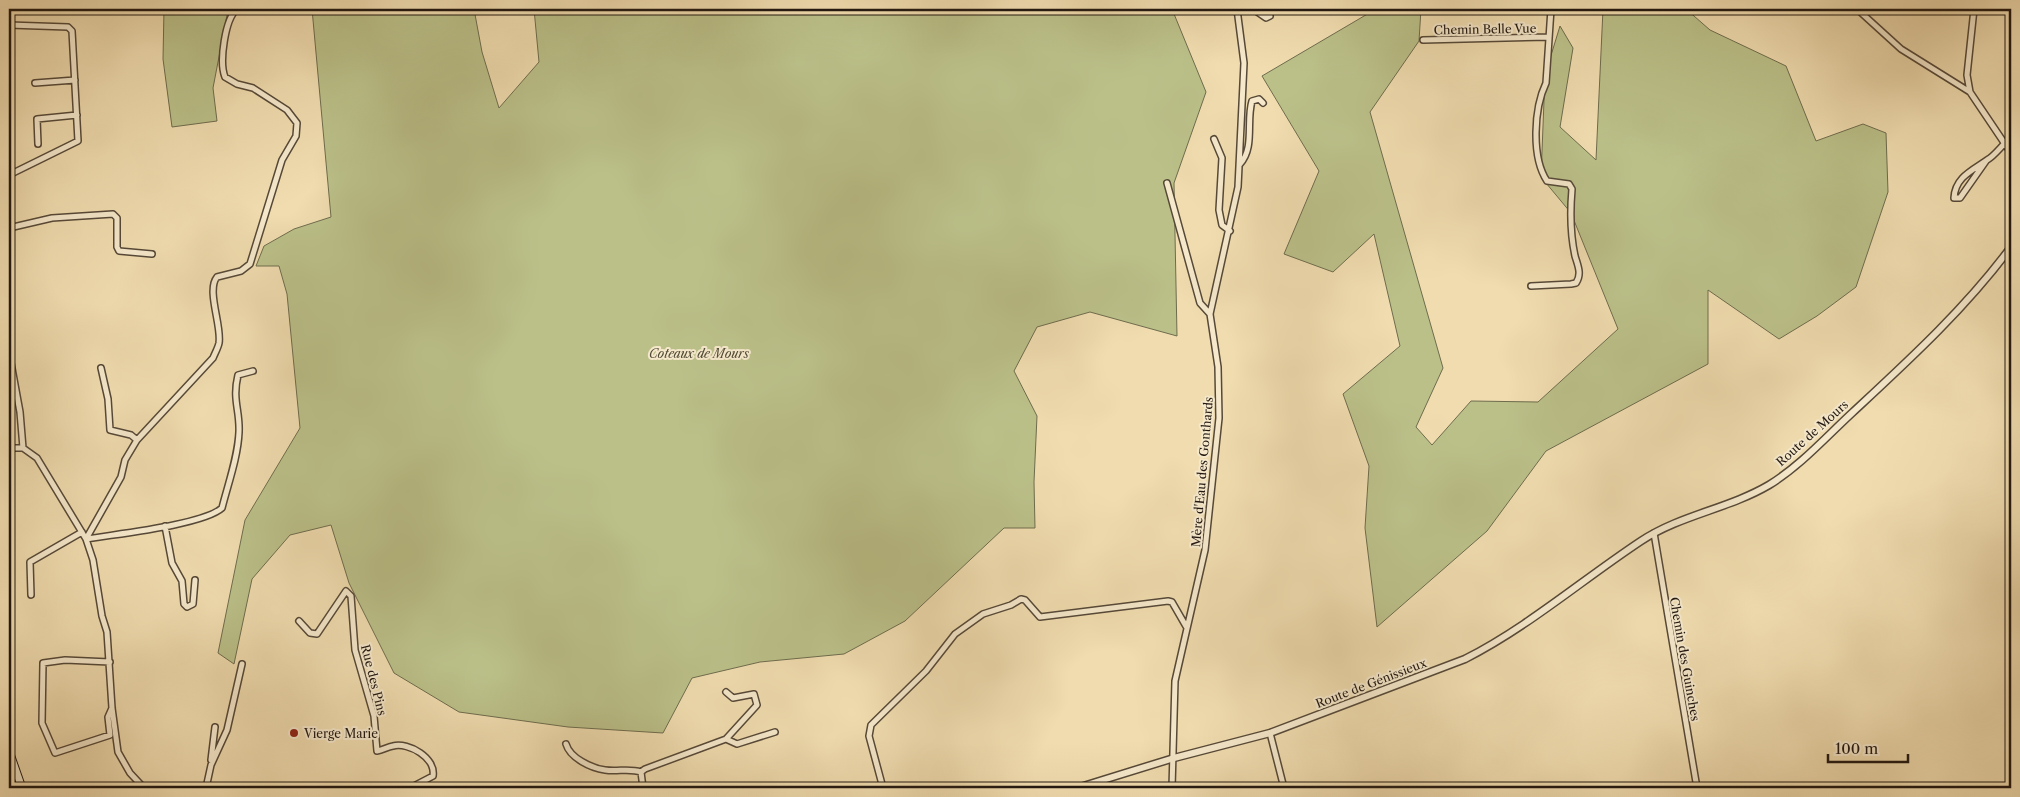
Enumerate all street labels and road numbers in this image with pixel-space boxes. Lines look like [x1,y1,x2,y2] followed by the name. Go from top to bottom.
[1433,21,1537,37] street label: Chemin Belle Vue
[1188,396,1216,548] street label: Mère d'Eau des Gonthards
[1773,397,1851,469] street label: Route de Mours
[1667,596,1703,722] street label: Chemin des Guinches
[358,643,390,717] street label: Rue des Pins
[1313,655,1429,711] street label: Route de Génissieux

